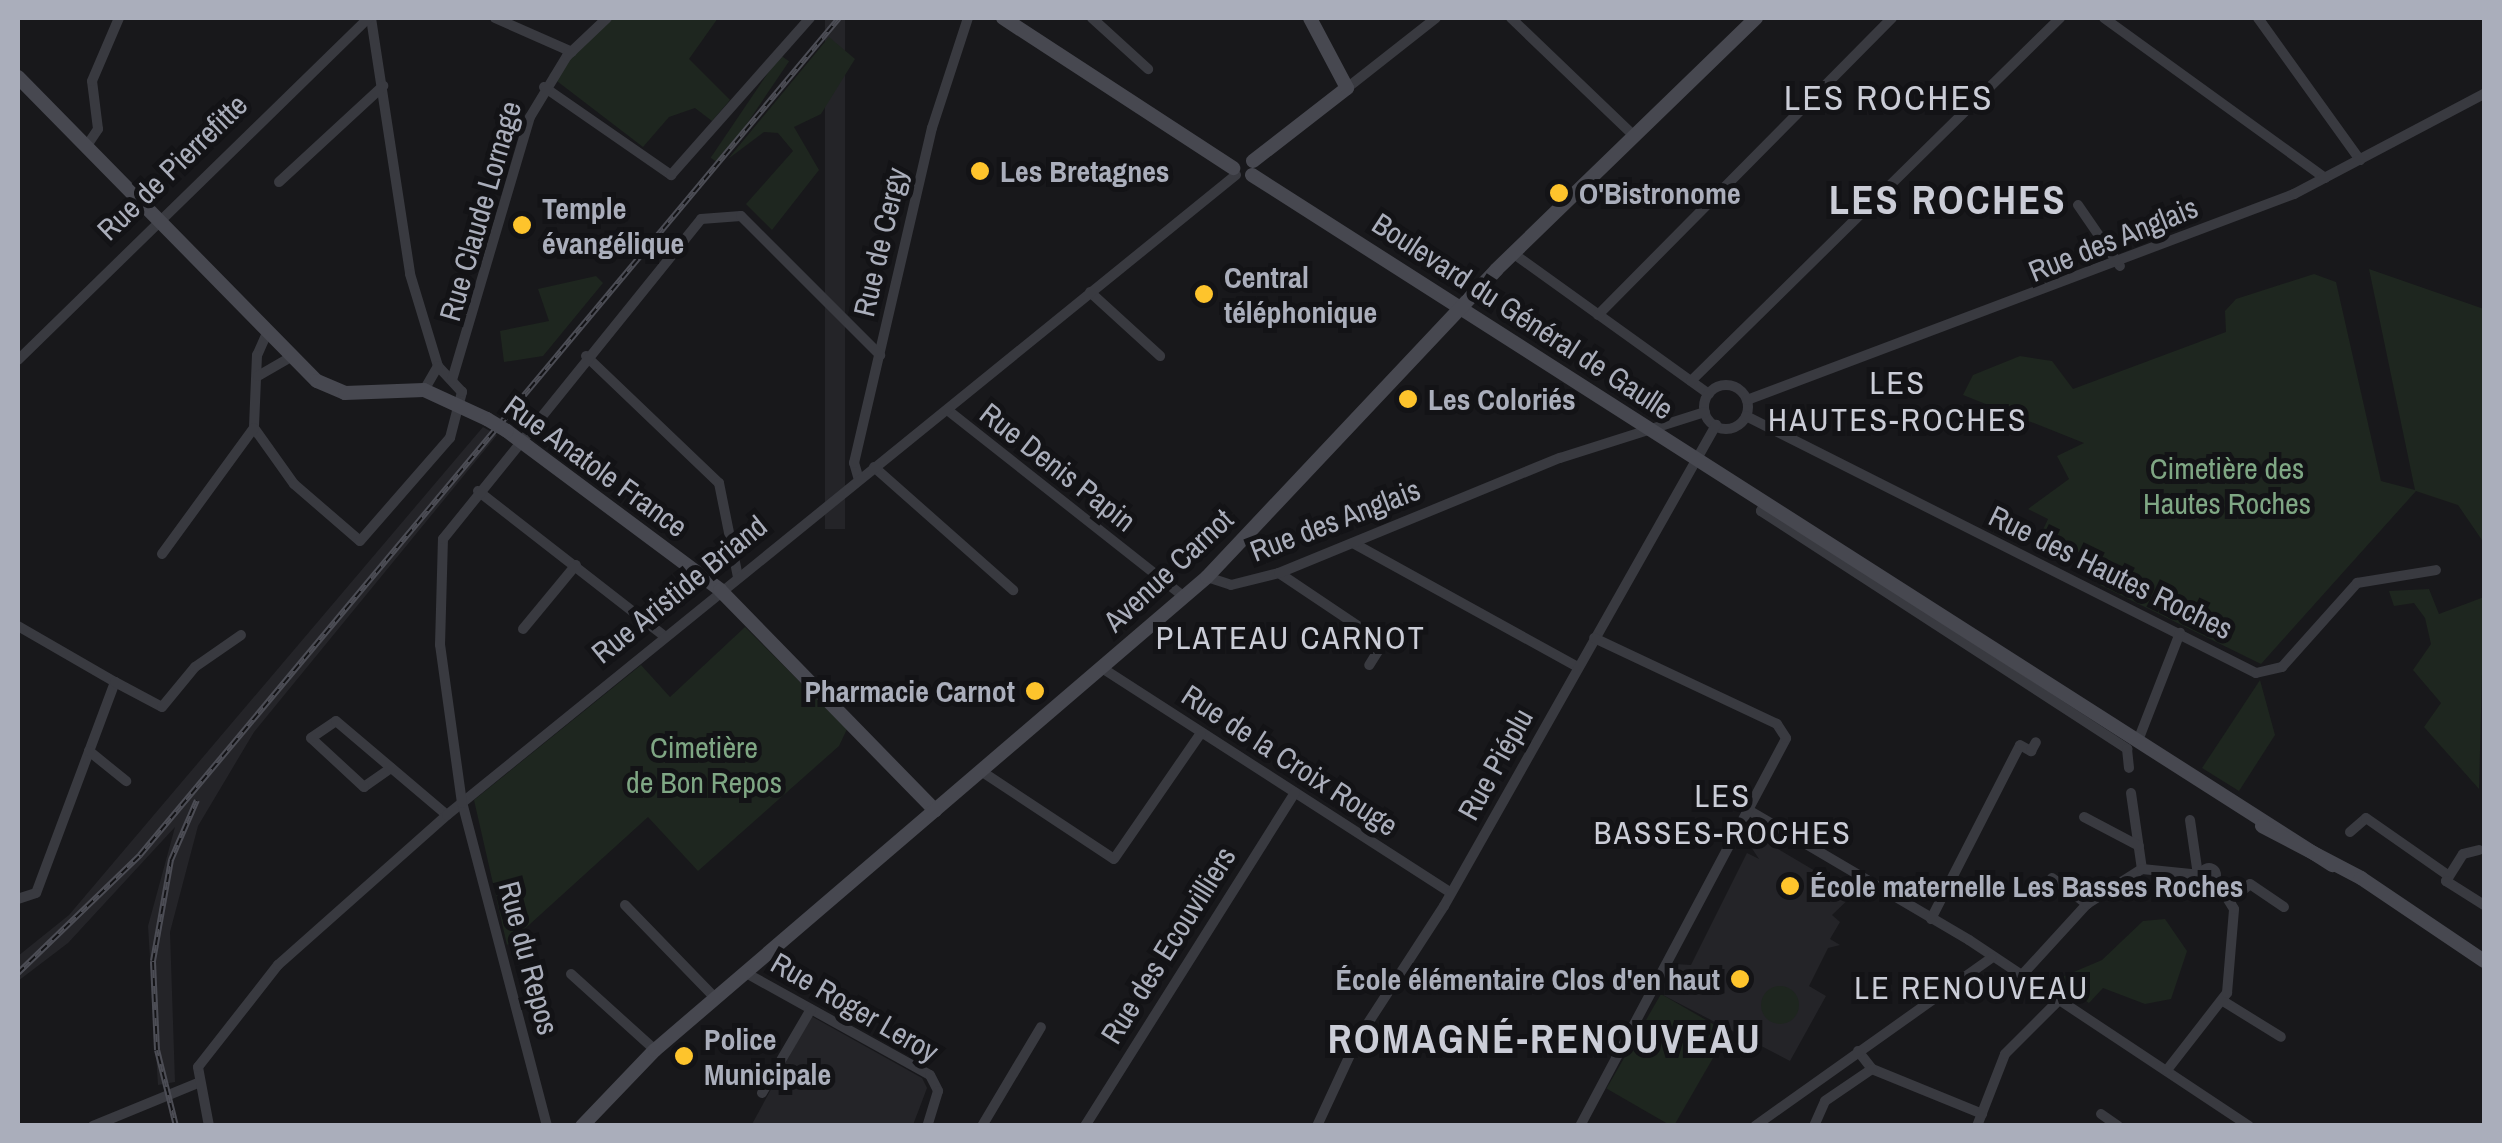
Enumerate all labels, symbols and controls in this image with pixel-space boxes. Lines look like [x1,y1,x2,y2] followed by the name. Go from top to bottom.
[1784,77,1994,119] district label: LES ROCHES
[90,87,254,247] street label: Rue de Pierrefitte
[431,97,529,325] street label: Rue Claude Lornage
[1000,153,1170,189] place label: Les Bretagnes
[969,160,991,182] marker: Les Bretagnes
[845,164,915,320] street label: Rue de Cergy
[1579,175,1741,211] place label: O'Bistronome
[1829,176,2067,224] district label: LES ROCHES
[1548,182,1570,204] marker: O'Bistronome
[2023,189,2203,289] street label: Rue des Anglais
[542,190,684,260] place label: Temple évangélique
[1366,205,1680,427] street label: Boulevard du Général de Gaulle
[511,214,533,236] marker: Temple évangélique
[1224,259,1377,330] place label: Central téléphonique
[1193,283,1215,305] marker: Central téléphonique
[1768,365,2028,440] district label: LES HAUTES-ROCHES
[1428,381,1576,417] place label: Les Coloriés
[497,387,695,545] street label: Rue Anatole France
[1397,388,1419,410] marker: Les Coloriés
[973,395,1143,539] street label: Rue Denis Papin
[2143,450,2311,520] park label: Cimetière des Hautes Roches
[1244,471,1426,569] street label: Rue des Anglais
[1983,497,2239,647] street label: Rue des Hautes Roches
[1096,501,1240,639] street label: Avenue Carnot
[584,507,774,671] street label: Rue Aristide Briand
[1156,619,1426,657] district label: PLATEAU CARNOT
[804,673,1015,709] place label: Pharmacie Carnot
[1175,677,1405,843] street label: Rue de la Croix Rouge
[1024,680,1046,702] marker: Pharmacie Carnot
[1450,702,1540,826] street label: Rue Piéplu
[626,729,782,800] park label: Cimetière de Bon Repos
[1594,778,1852,853] district label: LES BASSES-ROCHES
[1093,840,1243,1050] street label: Rue des Ecouvilliers
[1810,868,2243,904] place label: École maternelle Les Basses Roches
[1779,875,1801,897] marker: École maternelle Les Basses Roches
[491,877,567,1039] street label: Rue du Repos
[765,945,945,1069] street label: Rue Roger Leroy
[1335,961,1720,997] place label: École élémentaire Clos d'en haut
[1729,968,1751,990] marker: École élémentaire Clos d'en haut
[1854,969,2090,1007] district label: LE RENOUVEAU
[1328,1015,1762,1063] district label: ROMAGNÉ-RENOUVEAU
[704,1021,831,1092] place label: Police Municipale
[673,1045,695,1067] marker: Police Municipale

